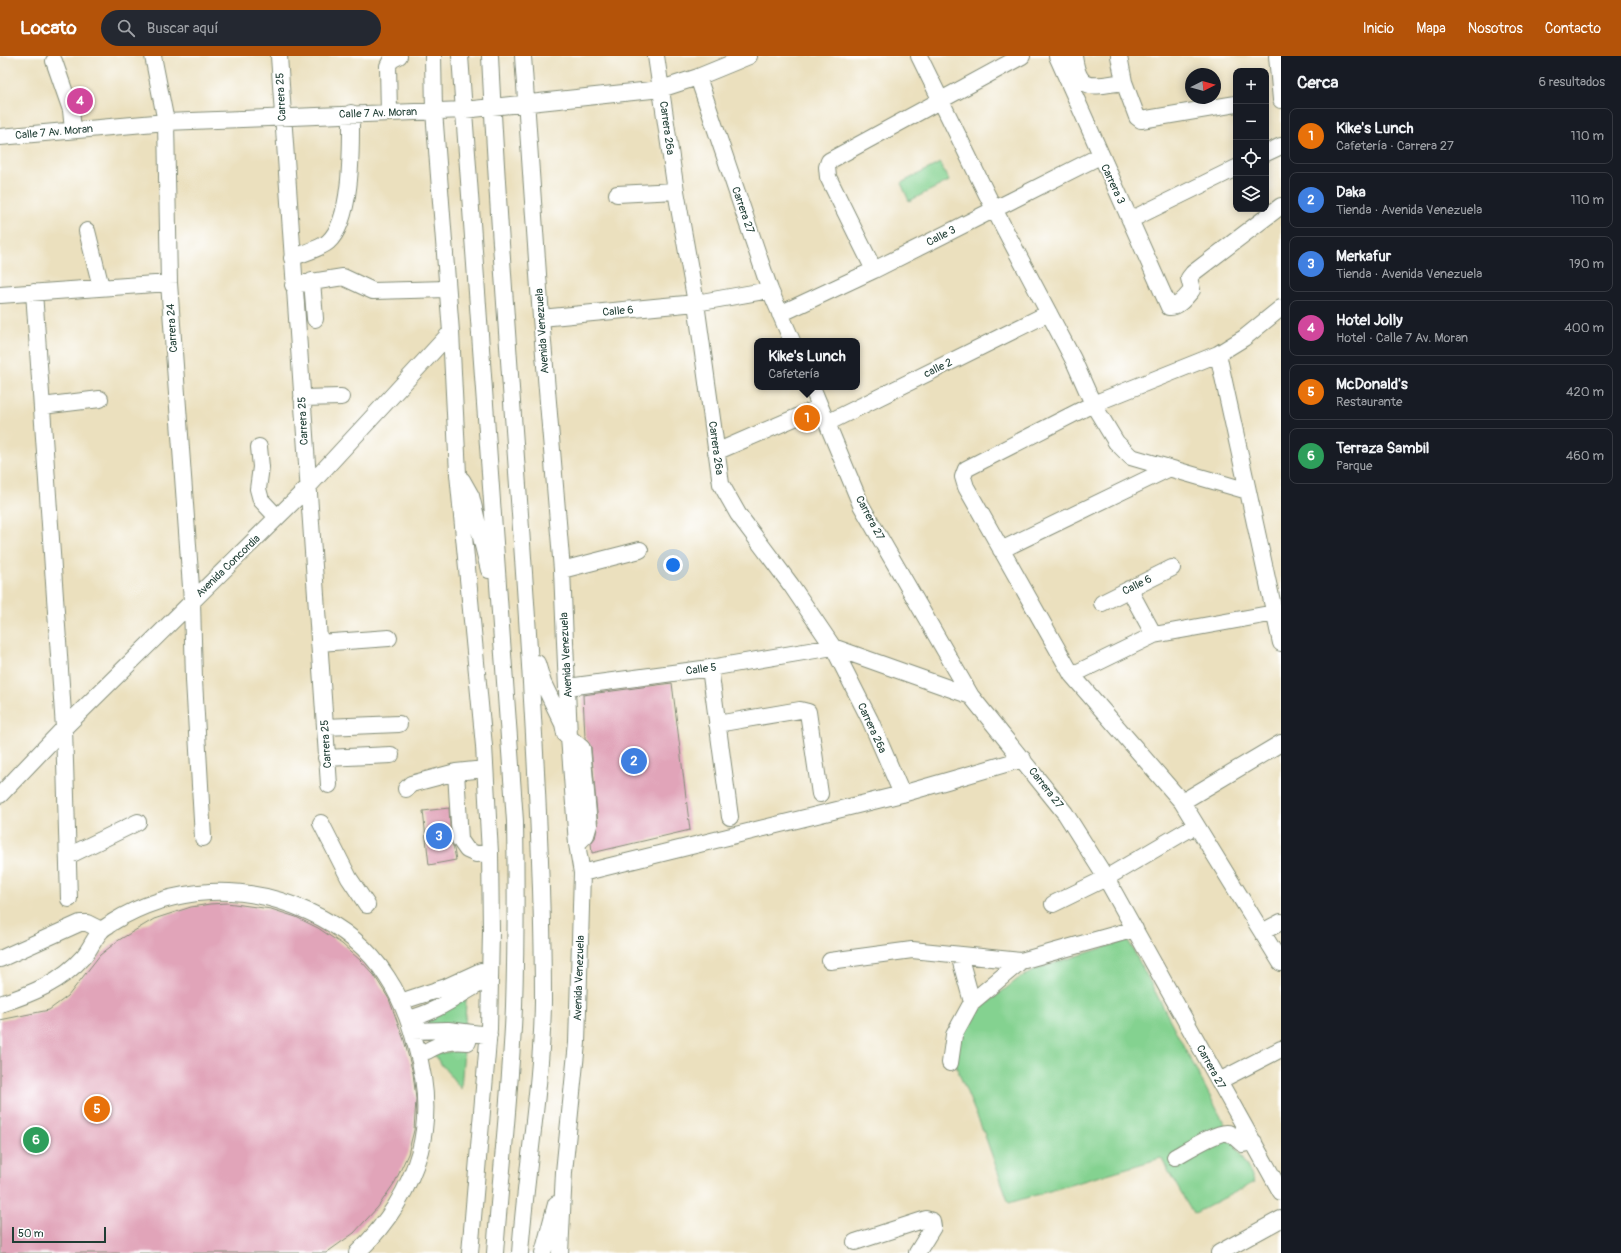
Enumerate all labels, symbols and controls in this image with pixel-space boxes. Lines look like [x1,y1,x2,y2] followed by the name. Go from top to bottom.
[101,10,381,46] search box
[20,16,77,40] text: Locato
[115,17,137,39] icon: search
[147,19,218,38] text: Buscar aquí
[1363,20,1394,37] text: Inicio
[1416,20,1446,37] text: Mapa
[1468,20,1523,37] text: Nosotros
[1545,20,1601,37] text: Contacto
[1185,68,1221,104] north arrow
[1233,68,1269,212] map controls
[1233,68,1269,104] button: +
[273,72,289,122] street label: Carrera 25
[1297,72,1338,93] text: Cerca
[1538,74,1605,90] text: 6 resultados
[67,86,93,116] pin: 4
[657,100,677,156] street label: Carrera 26a
[1233,104,1269,140] button: −
[339,105,417,121] street label: Calle 7 Av. Moran
[1336,119,1413,138] text: Kike's Lunch
[15,122,93,142] street label: Calle 7 Av. Moran
[1308,128,1314,144] text: 1
[1571,128,1604,144] text: 110 m
[1336,138,1454,154] text: Cafetería · Carrera 27
[1233,140,1269,176] button: locate
[1098,162,1128,206] street label: Carrera 3
[1233,176,1269,212] button: layers
[1336,183,1366,202] text: Daka
[729,185,757,235] street label: Carrera 27
[1307,192,1315,208] text: 2
[1571,192,1604,208] text: 110 m
[1336,202,1482,218] text: Tienda · Avenida Venezuela
[924,223,958,249] street label: Calle 3
[1336,247,1391,266] text: Merkafur
[1307,256,1315,272] text: 3
[1569,256,1604,272] text: 190 m
[1336,266,1482,282] text: Tienda · Avenida Venezuela
[533,288,551,374] street label: Avenida Venezuela
[164,303,180,353] street label: Carrera 24
[602,303,634,319] street label: Calle 6
[1336,311,1403,330] text: Hotel Jolly
[1307,320,1315,336] text: 4
[1564,320,1604,336] text: 400 m
[1336,330,1468,346] text: Hotel · Calle 7 Av. Moran
[754,338,860,390] popup
[768,347,846,366] text: Kike's Lunch
[922,356,954,380] street label: calle 2
[768,366,819,382] text: Cafetería
[1336,375,1408,394] text: McDonald's
[1307,384,1315,400] text: 5
[1566,384,1604,400] text: 420 m
[1336,394,1402,410] text: Restaurante
[295,396,311,446] street label: Carrera 25
[794,403,820,433] pin: 1
[706,420,726,476] street label: Carrera 26a
[1336,439,1429,458] text: Terraza Sambil
[1307,448,1315,464] text: 6
[1566,448,1604,464] text: 460 m
[1336,458,1372,474] text: Parque
[853,494,887,543] street label: Carrera 27
[193,532,263,600] street label: Avenida Concordia
[663,555,683,575] your location
[1120,572,1154,598] street label: Calle 6
[557,612,575,698] street label: Avenida Venezuela
[685,660,717,678] street label: Calle 5
[855,701,889,755] street label: Carrera 26a
[318,719,334,769] street label: Carrera 25
[621,746,647,776] pin: 2
[1026,765,1066,811] street label: Carrera 27
[426,821,452,851] pin: 3
[571,935,587,1021] street label: Avenida Venezuela
[1194,1043,1228,1091] street label: Carrera 27
[84,1094,110,1124] pin: 5
[23,1125,49,1155] pin: 6
[12,1225,106,1244] scale bar
[18,1227,44,1240] text: 50 m

